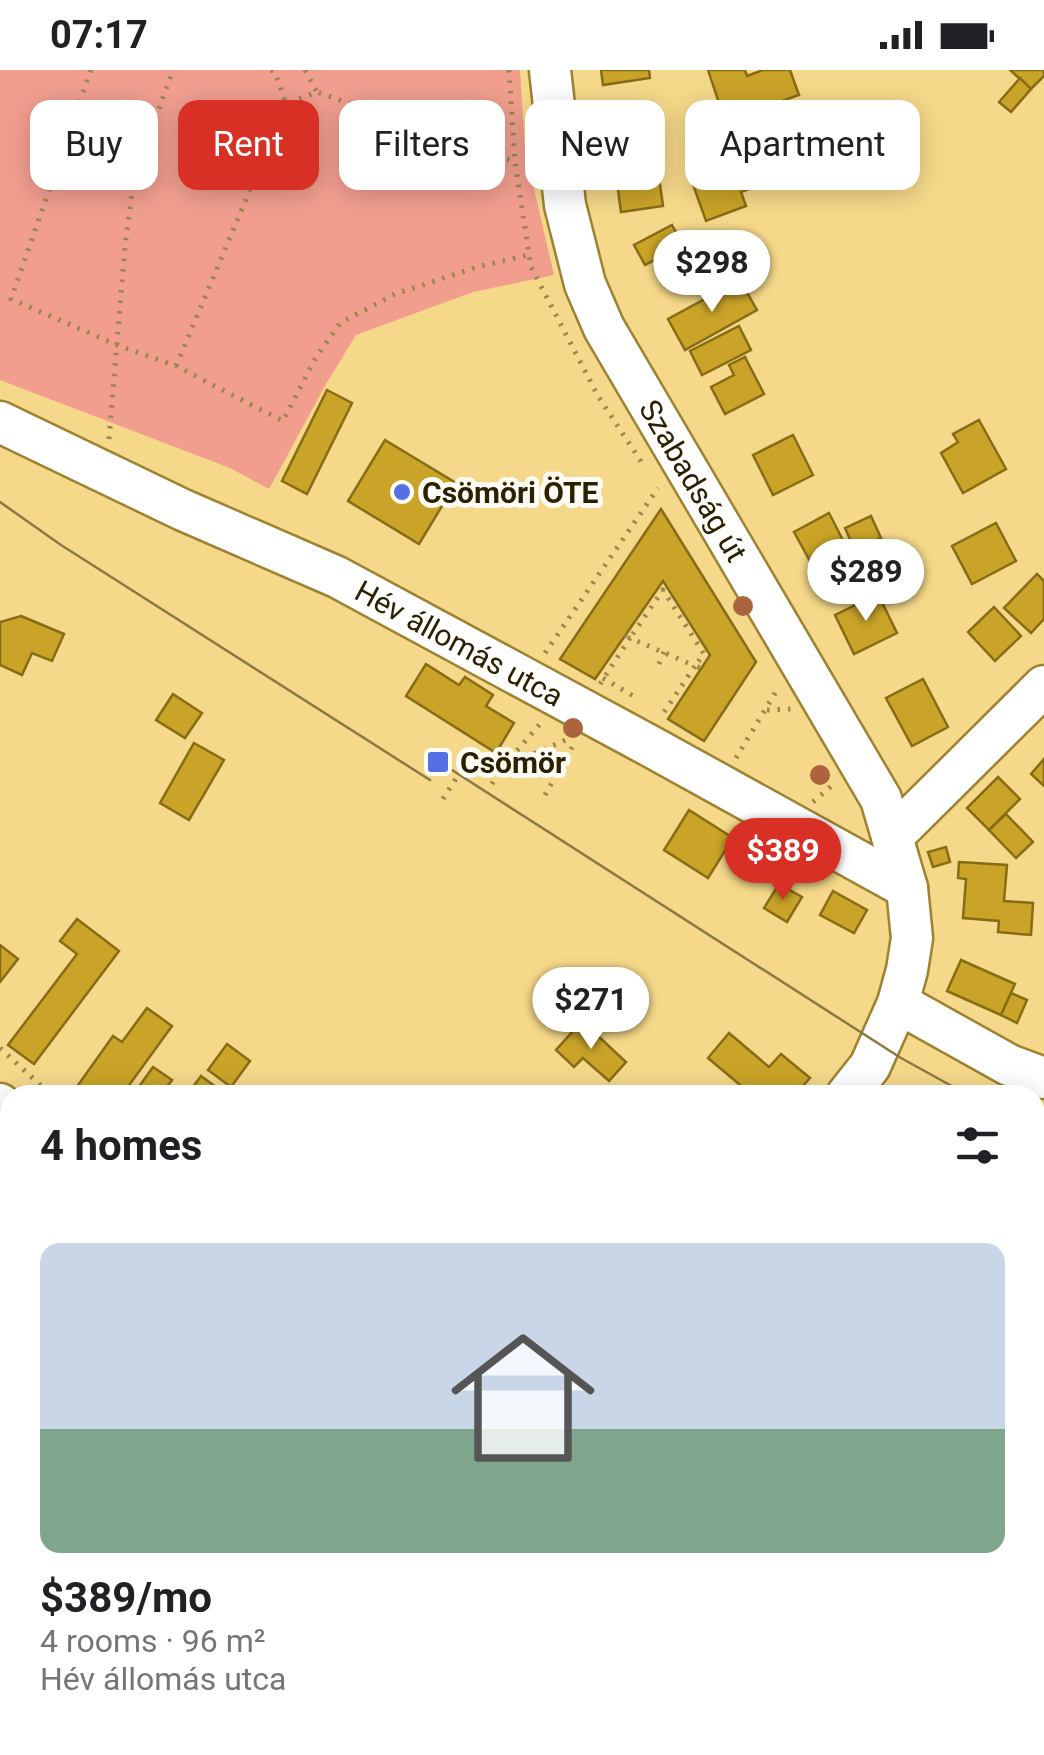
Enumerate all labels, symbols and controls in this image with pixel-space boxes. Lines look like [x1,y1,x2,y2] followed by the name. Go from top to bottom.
[50,13,148,57] text: 07:17
[30,100,158,190] chip: Buy
[178,100,319,190] chip: Rent
[339,100,505,190] chip: Filters
[525,100,665,190] chip: New
[685,100,920,190] chip: Apartment
[653,230,771,315] pin: $298
[675,243,749,281] text: $298
[632,393,755,568] street label: Szabadság út
[422,475,599,510] place label: Csömöri ÖTE
[391,481,413,503] marker: Csömöri ÖTE
[807,539,925,624] pin: $289
[829,552,903,590] text: $289
[349,573,569,713] street label: Hév állomás utca
[460,745,566,780] place label: Csömör
[425,749,451,775] marker: Csömör
[724,818,842,903] pin: $389
[746,831,820,869] text: $389
[532,967,650,1052] pin: $271
[554,980,628,1018] text: $271
[950,1118,1005,1173] icon: filters
[40,1121,202,1170] text: 4 homes
[433,1308,613,1488] icon: home
[40,1573,212,1622] text: $389/mo
[40,1622,265,1660] text: 4 rooms · 96 m²
[40,1660,286,1698] text: Hév állomás utca

